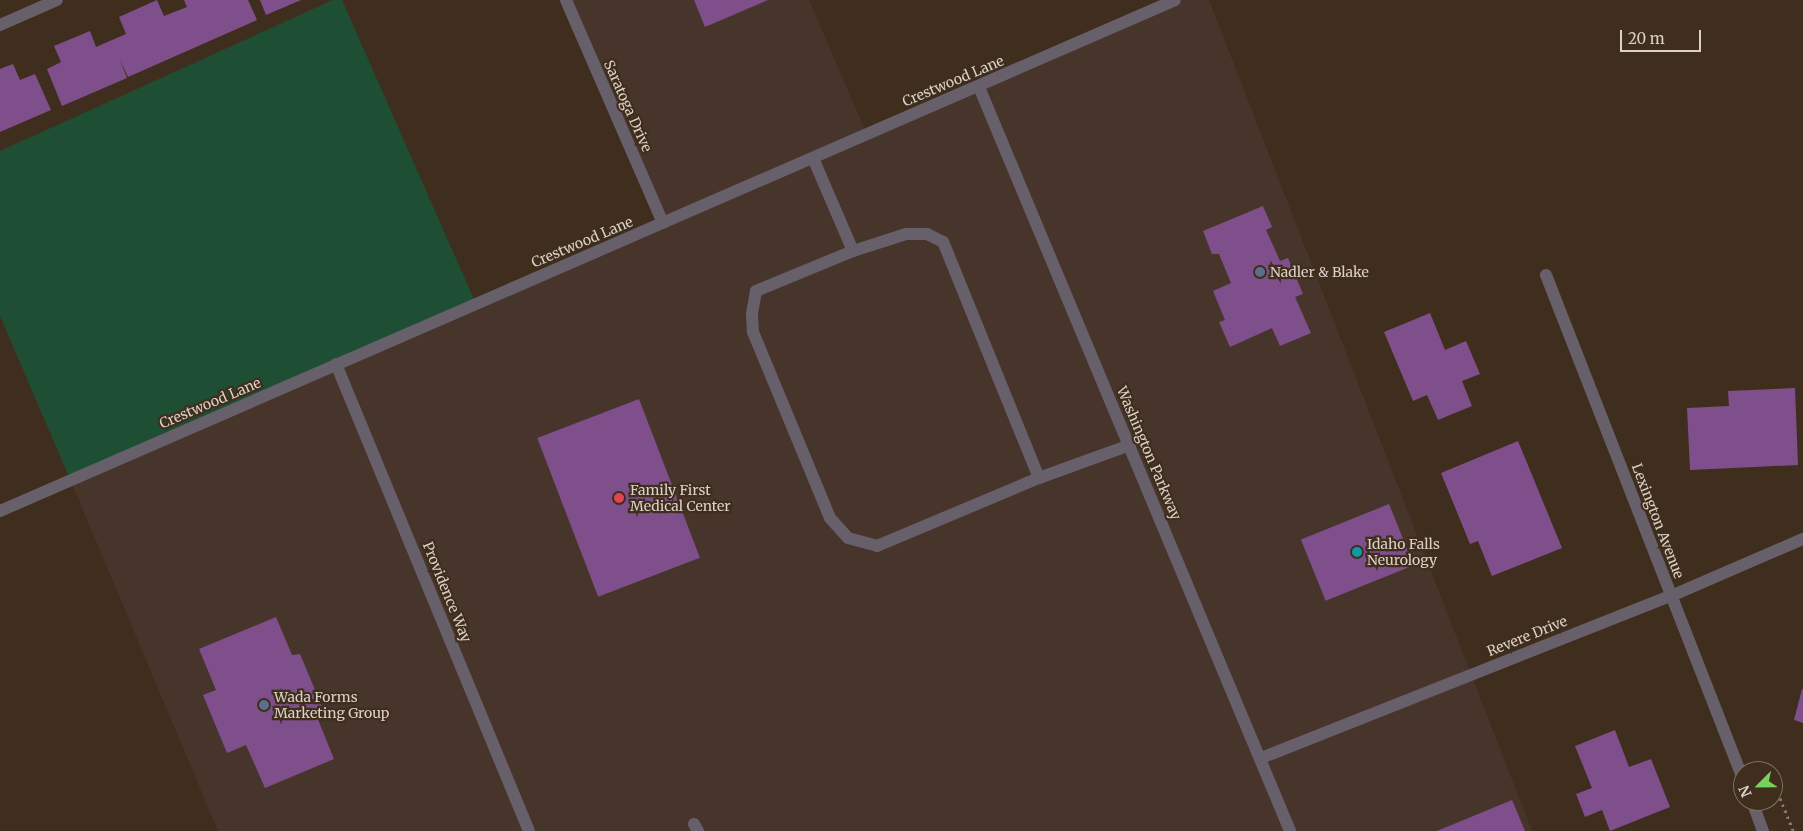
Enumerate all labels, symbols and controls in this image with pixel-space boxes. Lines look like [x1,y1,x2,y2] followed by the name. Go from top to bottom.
[1623,20,1704,52] scale bar
[1628,29,1665,48] text: 20 m
[900,52,1006,110] street label: Crestwood Lane
[600,58,656,154] street label: Saratoga Drive
[529,213,635,271] street label: Crestwood Lane
[1270,264,1369,280] place label: Nadler & Blake
[1254,266,1266,278] marker: Nadler & Blake
[157,374,263,432] street label: Crestwood Lane
[1113,384,1185,522] street label: Washington Parkway
[1628,461,1688,581] street label: Lexington Avenue
[630,482,731,514] place label: Family First Medical Center
[612,491,626,505] marker: Family First Medical Center
[1367,536,1440,568] place label: Idaho Falls Neurology
[419,539,475,645] street label: Providence Way
[1351,546,1363,558] marker: Idaho Falls Neurology
[1484,612,1570,660] street label: Revere Drive
[274,689,389,722] place label: Wada Forms Marketing Group
[258,699,270,711] marker: Wada Forms Marketing Group
[1733,761,1783,811] north arrow
[1735,783,1756,800] text: N

